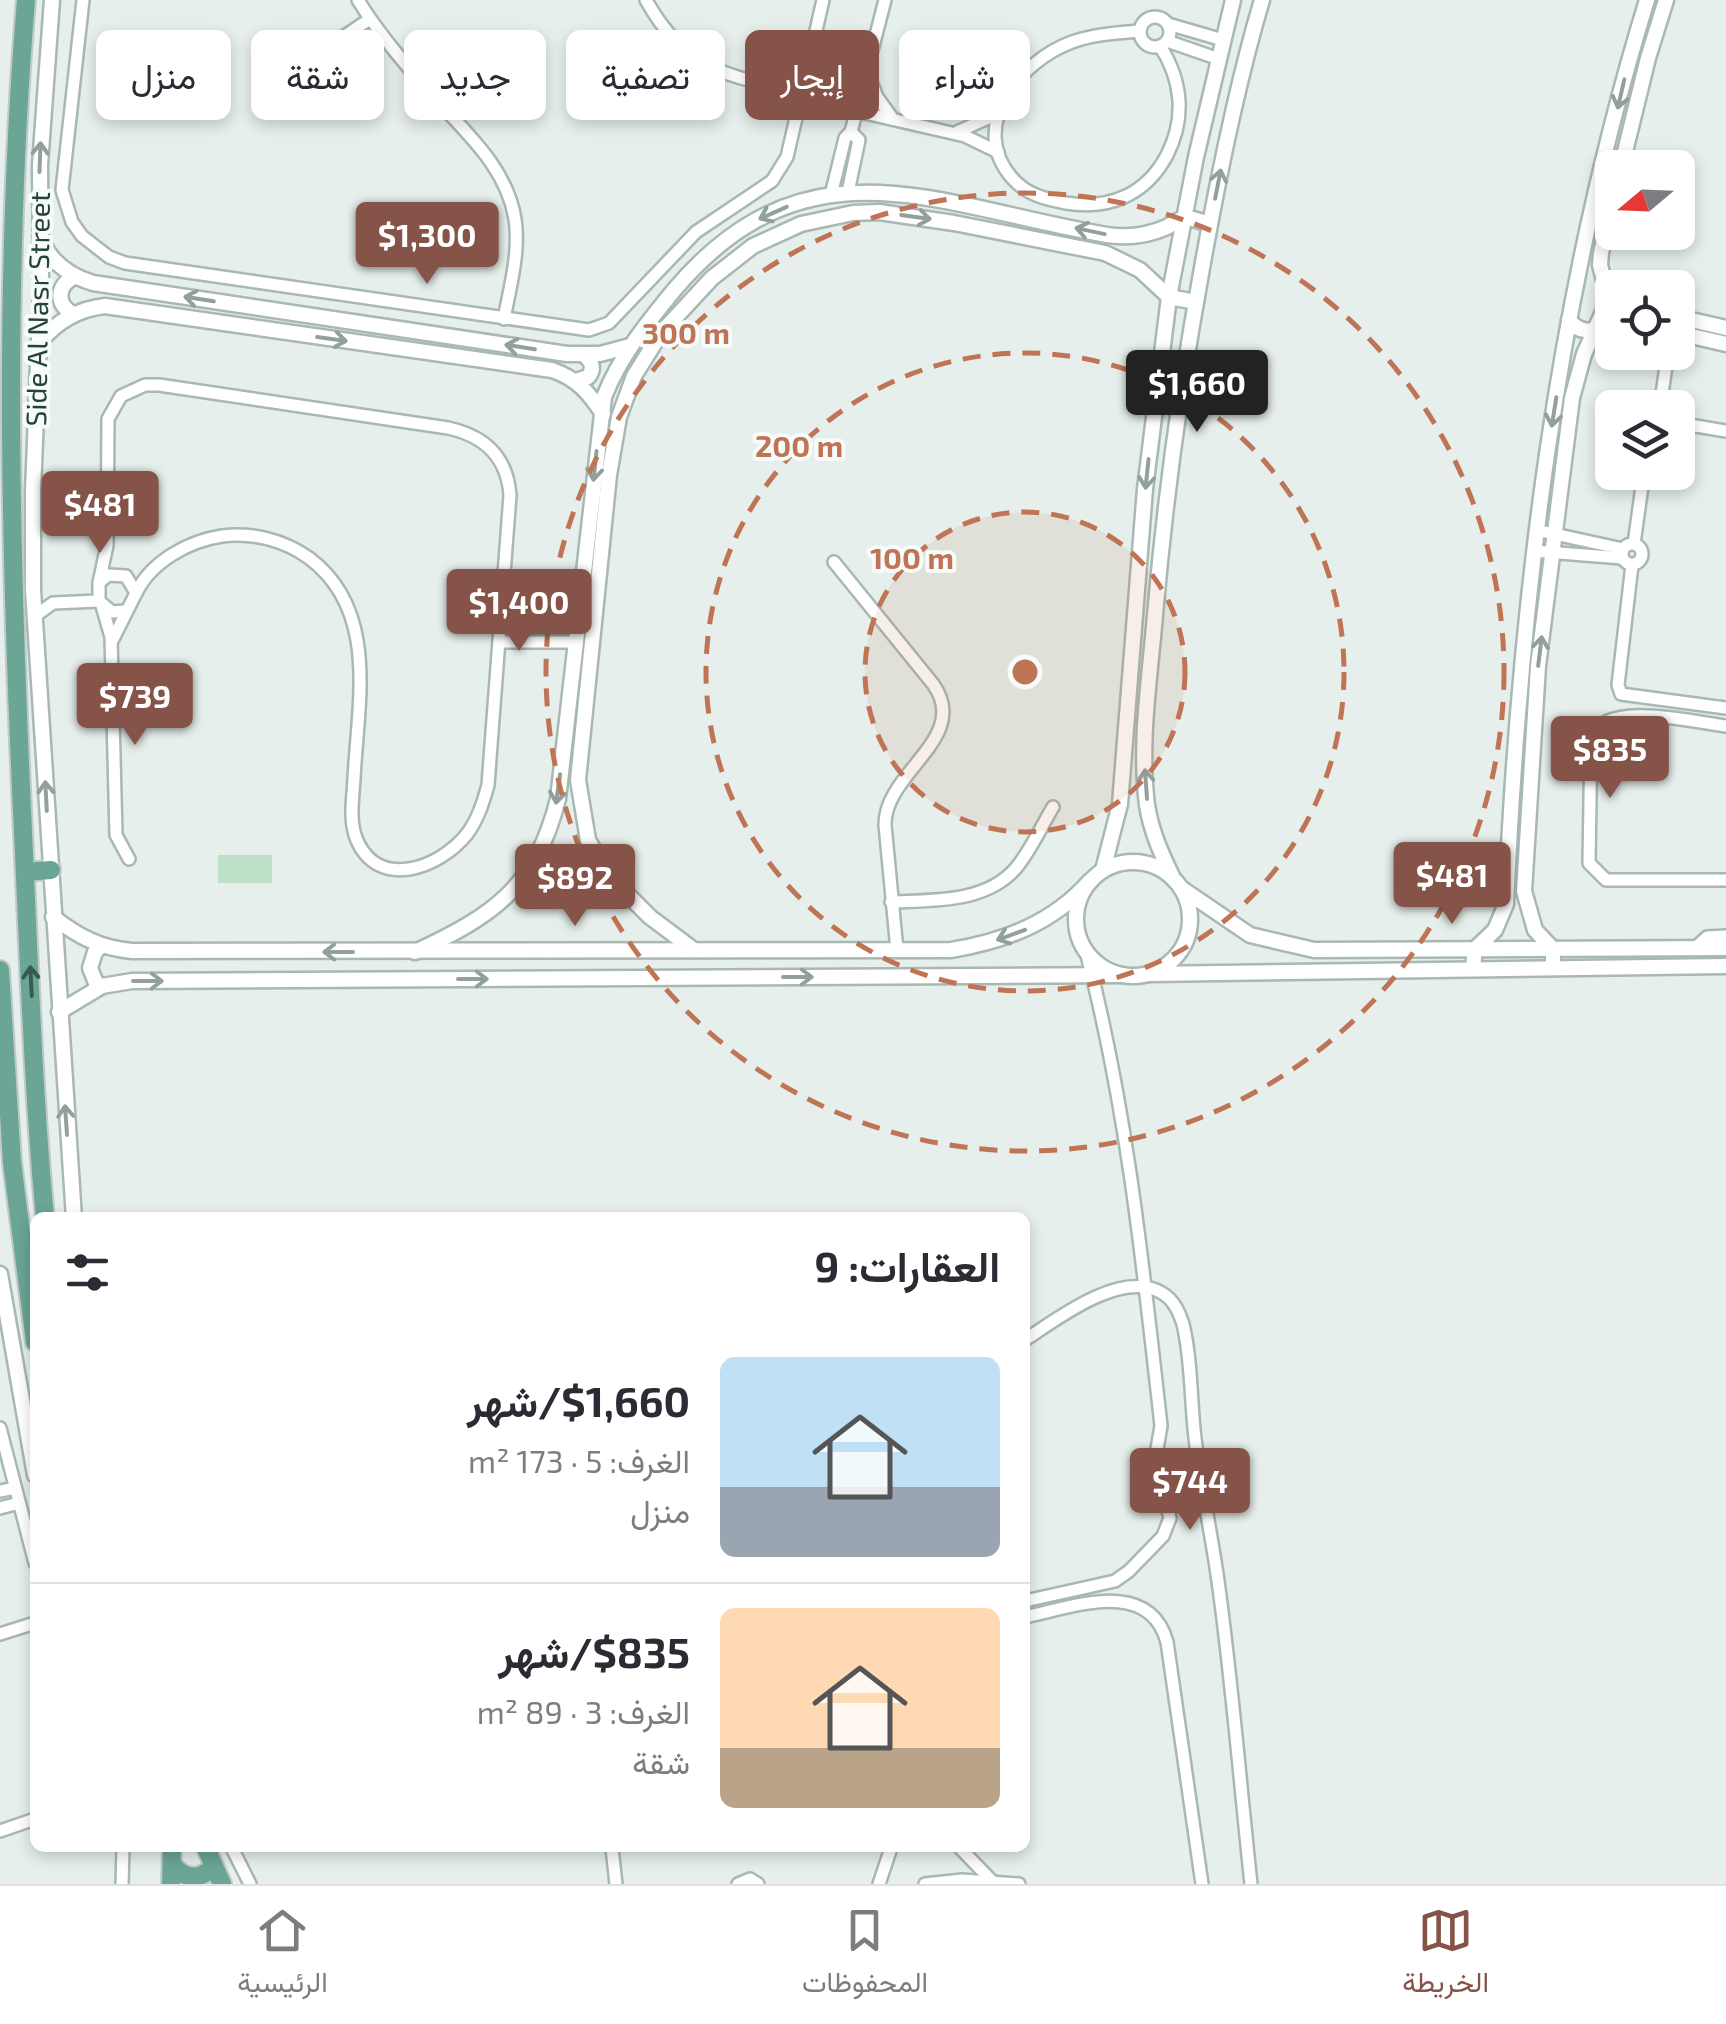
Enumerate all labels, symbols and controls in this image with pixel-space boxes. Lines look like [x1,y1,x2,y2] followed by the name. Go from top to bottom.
[96,30,231,120] chip: منزل
[251,30,384,120] chip: شقة
[404,30,546,120] chip: جديد
[566,30,725,120] chip: تصفية
[745,30,879,120] chip: إيجار
[899,30,1030,120] chip: شراء
[1611,77,1629,109] one-way arrow
[31,141,50,173] one-way arrow
[1595,150,1695,250] north arrow
[1595,150,1695,490] map controls
[1209,169,1228,201] one-way arrow
[18,191,56,427] street label: Side Al Nasr Street
[346,202,508,287] pin: $1,300
[758,205,789,223] one-way arrow
[899,208,931,227] one-way arrow
[378,215,476,253] text: $1,300
[1075,221,1107,240] one-way arrow
[1595,270,1695,370] button: locate
[183,289,215,307] one-way arrow
[642,314,730,350] text: 300 m
[316,330,348,348] one-way arrow
[504,338,537,356] one-way arrow
[1116,350,1278,435] pin: $1,660
[1148,363,1246,401] text: $1,660
[1595,390,1695,490] button: layers
[1545,395,1563,428] one-way arrow
[755,427,843,463] text: 200 m
[585,450,604,482] one-way arrow
[1137,458,1156,490] one-way arrow
[41,471,159,556] pin: $481
[64,484,136,522] text: $481
[870,539,954,575] text: 100 m
[438,569,600,654] pin: $1,400
[469,582,569,620] text: $1,400
[1531,635,1550,667] one-way arrow
[1007,654,1043,690] centre of rings
[76,663,194,748] pin: $739
[99,676,171,714] text: $739
[1551,716,1669,801] pin: $835
[1573,729,1647,767] text: $835
[1136,768,1155,800] one-way arrow
[549,773,567,805] one-way arrow
[36,780,55,812] one-way arrow
[1393,842,1511,927] pin: $481
[516,844,634,929] pin: $892
[1416,855,1488,893] text: $481
[537,857,613,895] text: $892
[996,927,1027,945] one-way arrow
[322,942,354,962] one-way arrow
[21,965,40,997] one-way arrow
[782,968,814,986] one-way arrow
[456,970,489,988] one-way arrow
[132,972,164,990] one-way arrow
[56,1105,75,1137] one-way arrow
[815,1240,1000,1290] text: العقارات: 9
[60,1245,115,1300] icon: filters
[467,1375,690,1425] text: $1,660/شهر
[800,1397,920,1517] icon: home
[468,1441,690,1479] text: الغرف: 5 · 173 m²
[1131,1448,1249,1533] pin: $744
[1152,1461,1228,1499] text: $744
[630,1491,690,1529] text: منزل
[498,1626,690,1676] text: $835/شهر
[800,1648,920,1768] icon: home
[477,1692,690,1730] text: الغرف: 3 · 89 m²
[632,1742,690,1780] text: شقة
[237,1903,328,2007] tab: الرئيسية
[802,1903,928,2007] tab: المحفوظات
[1402,1903,1489,2007] tab: الخريطة

